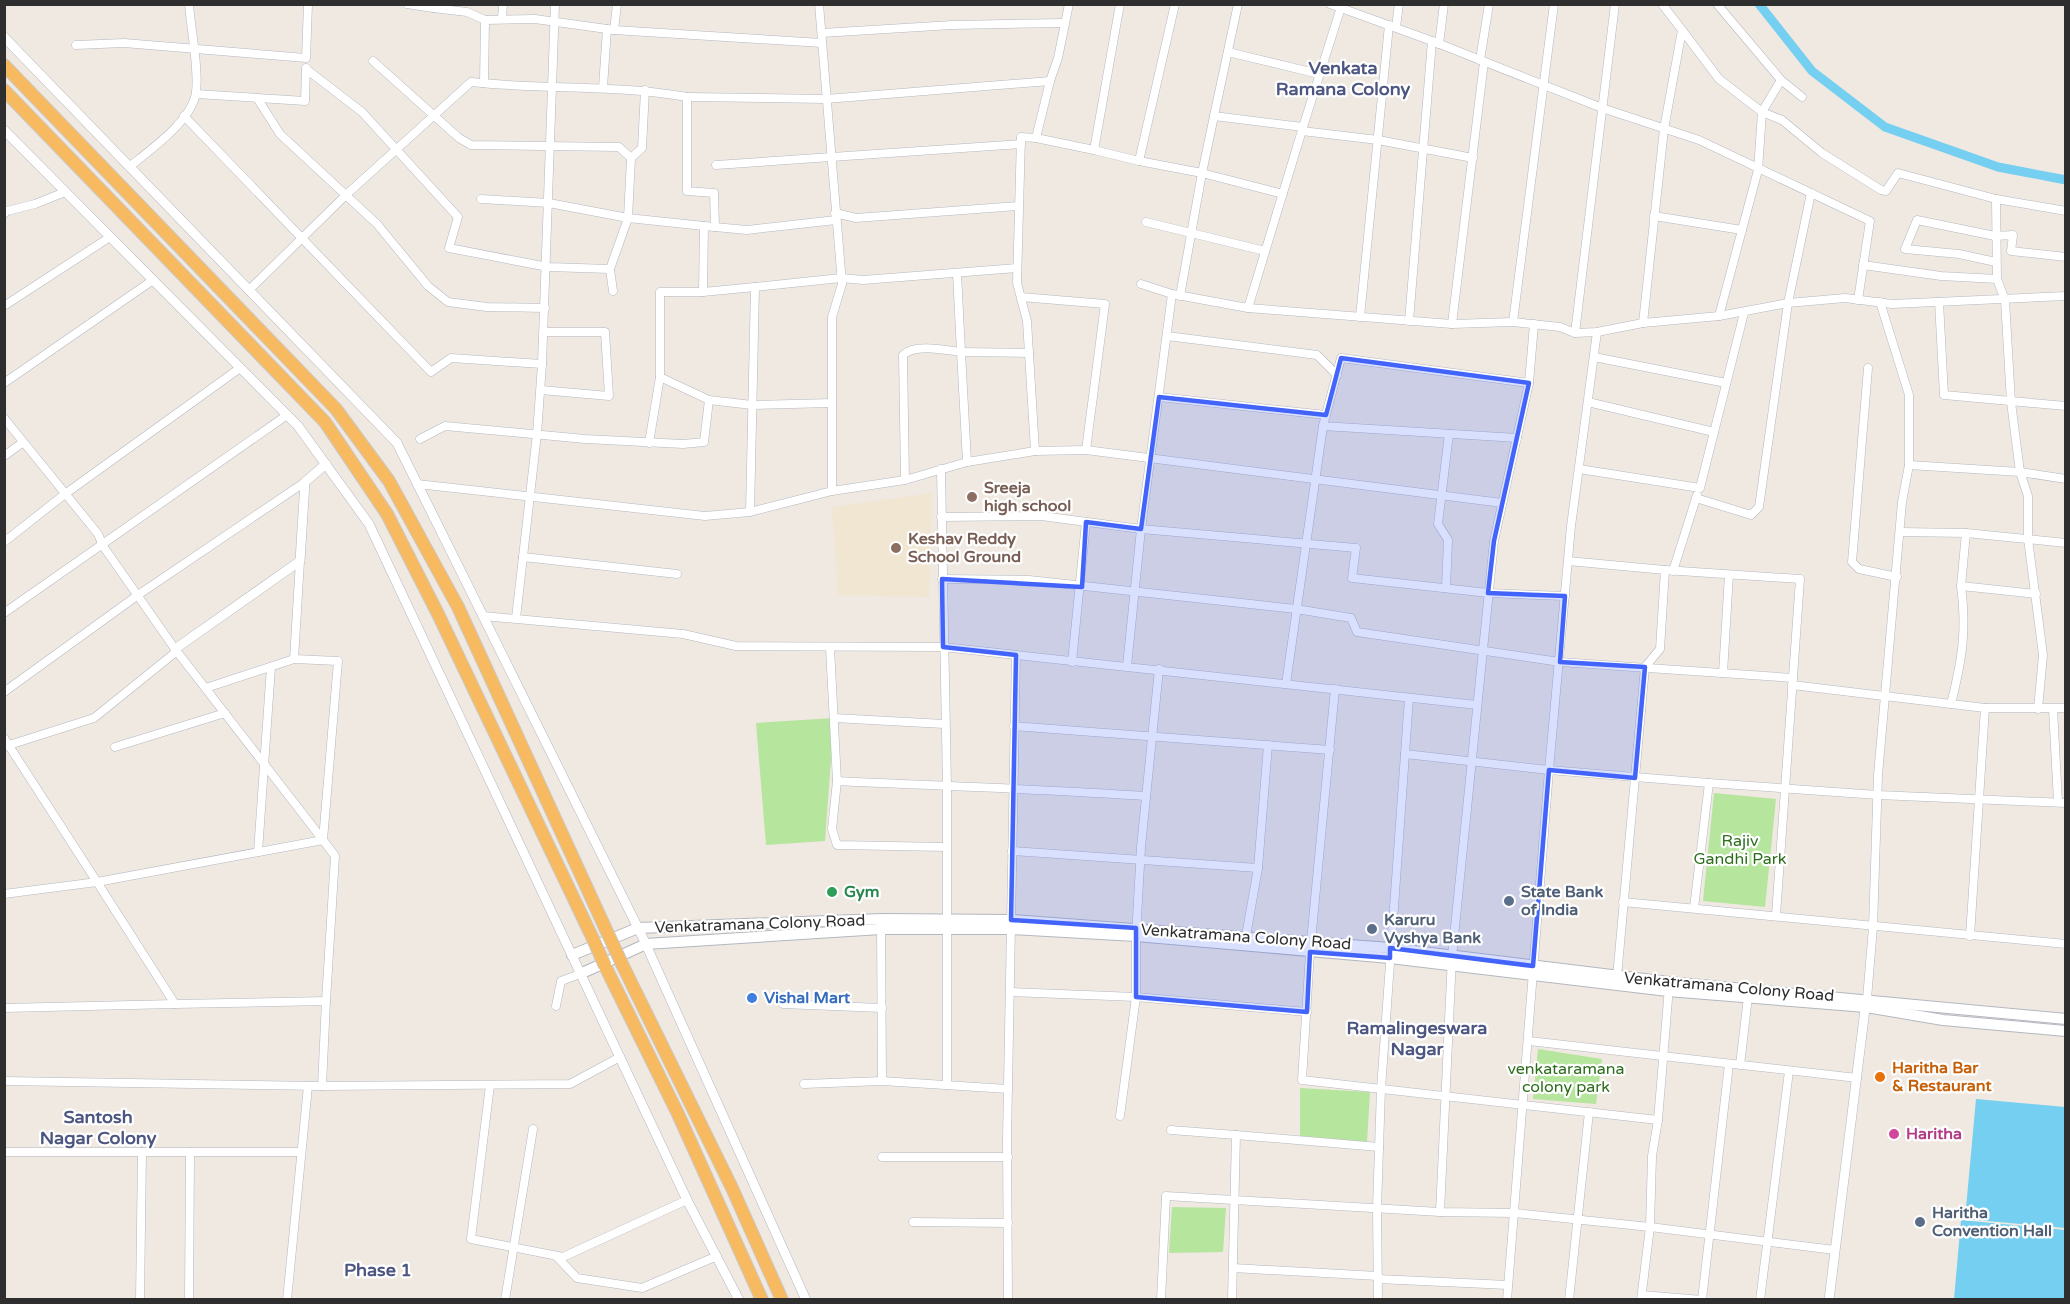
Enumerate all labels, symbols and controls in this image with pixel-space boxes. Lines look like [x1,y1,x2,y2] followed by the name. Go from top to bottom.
[1276,57,1411,100] district label: Venkata Ramana Colony
[984,478,1071,516] place label: Sreeja high school
[965,490,979,504] marker: Sreeja high school
[908,529,1021,567] place label: Keshav Reddy School Ground
[889,541,903,555] marker: Keshav Reddy School Ground
[1693,831,1787,869] park label: Rajiv Gandhi Park
[844,882,879,902] place label: Gym
[1521,882,1603,920] place label: State Bank of India
[825,885,839,899] marker: Gym
[1502,894,1516,908] marker: State Bank of India
[654,910,866,938] street label: Venkatramana Colony Road
[1384,910,1481,948] place label: Karuru Vyshya Bank
[1140,920,1352,954] street label: Venkatramana Colony Road
[1365,922,1379,936] marker: Karuru Vyshya Bank
[1623,968,1835,1006] street label: Venkatramana Colony Road
[764,988,851,1008] place label: Vishal Mart
[745,991,759,1005] marker: Vishal Mart
[1347,1017,1487,1060] district label: Ramalingeswara Nagar
[1892,1058,1992,1096] place label: Haritha Bar & Restaurant
[1507,1059,1625,1097] park label: venkataramana colony park
[1873,1070,1887,1084] marker: Haritha Bar & Restaurant
[40,1106,157,1149] district label: Santosh Nagar Colony
[1906,1124,1962,1144] place label: Haritha
[1887,1127,1901,1141] marker: Haritha
[1932,1203,2052,1241] place label: Haritha Convention Hall
[1913,1215,1927,1229] marker: Haritha Convention Hall
[344,1259,412,1281] district label: Phase 1

